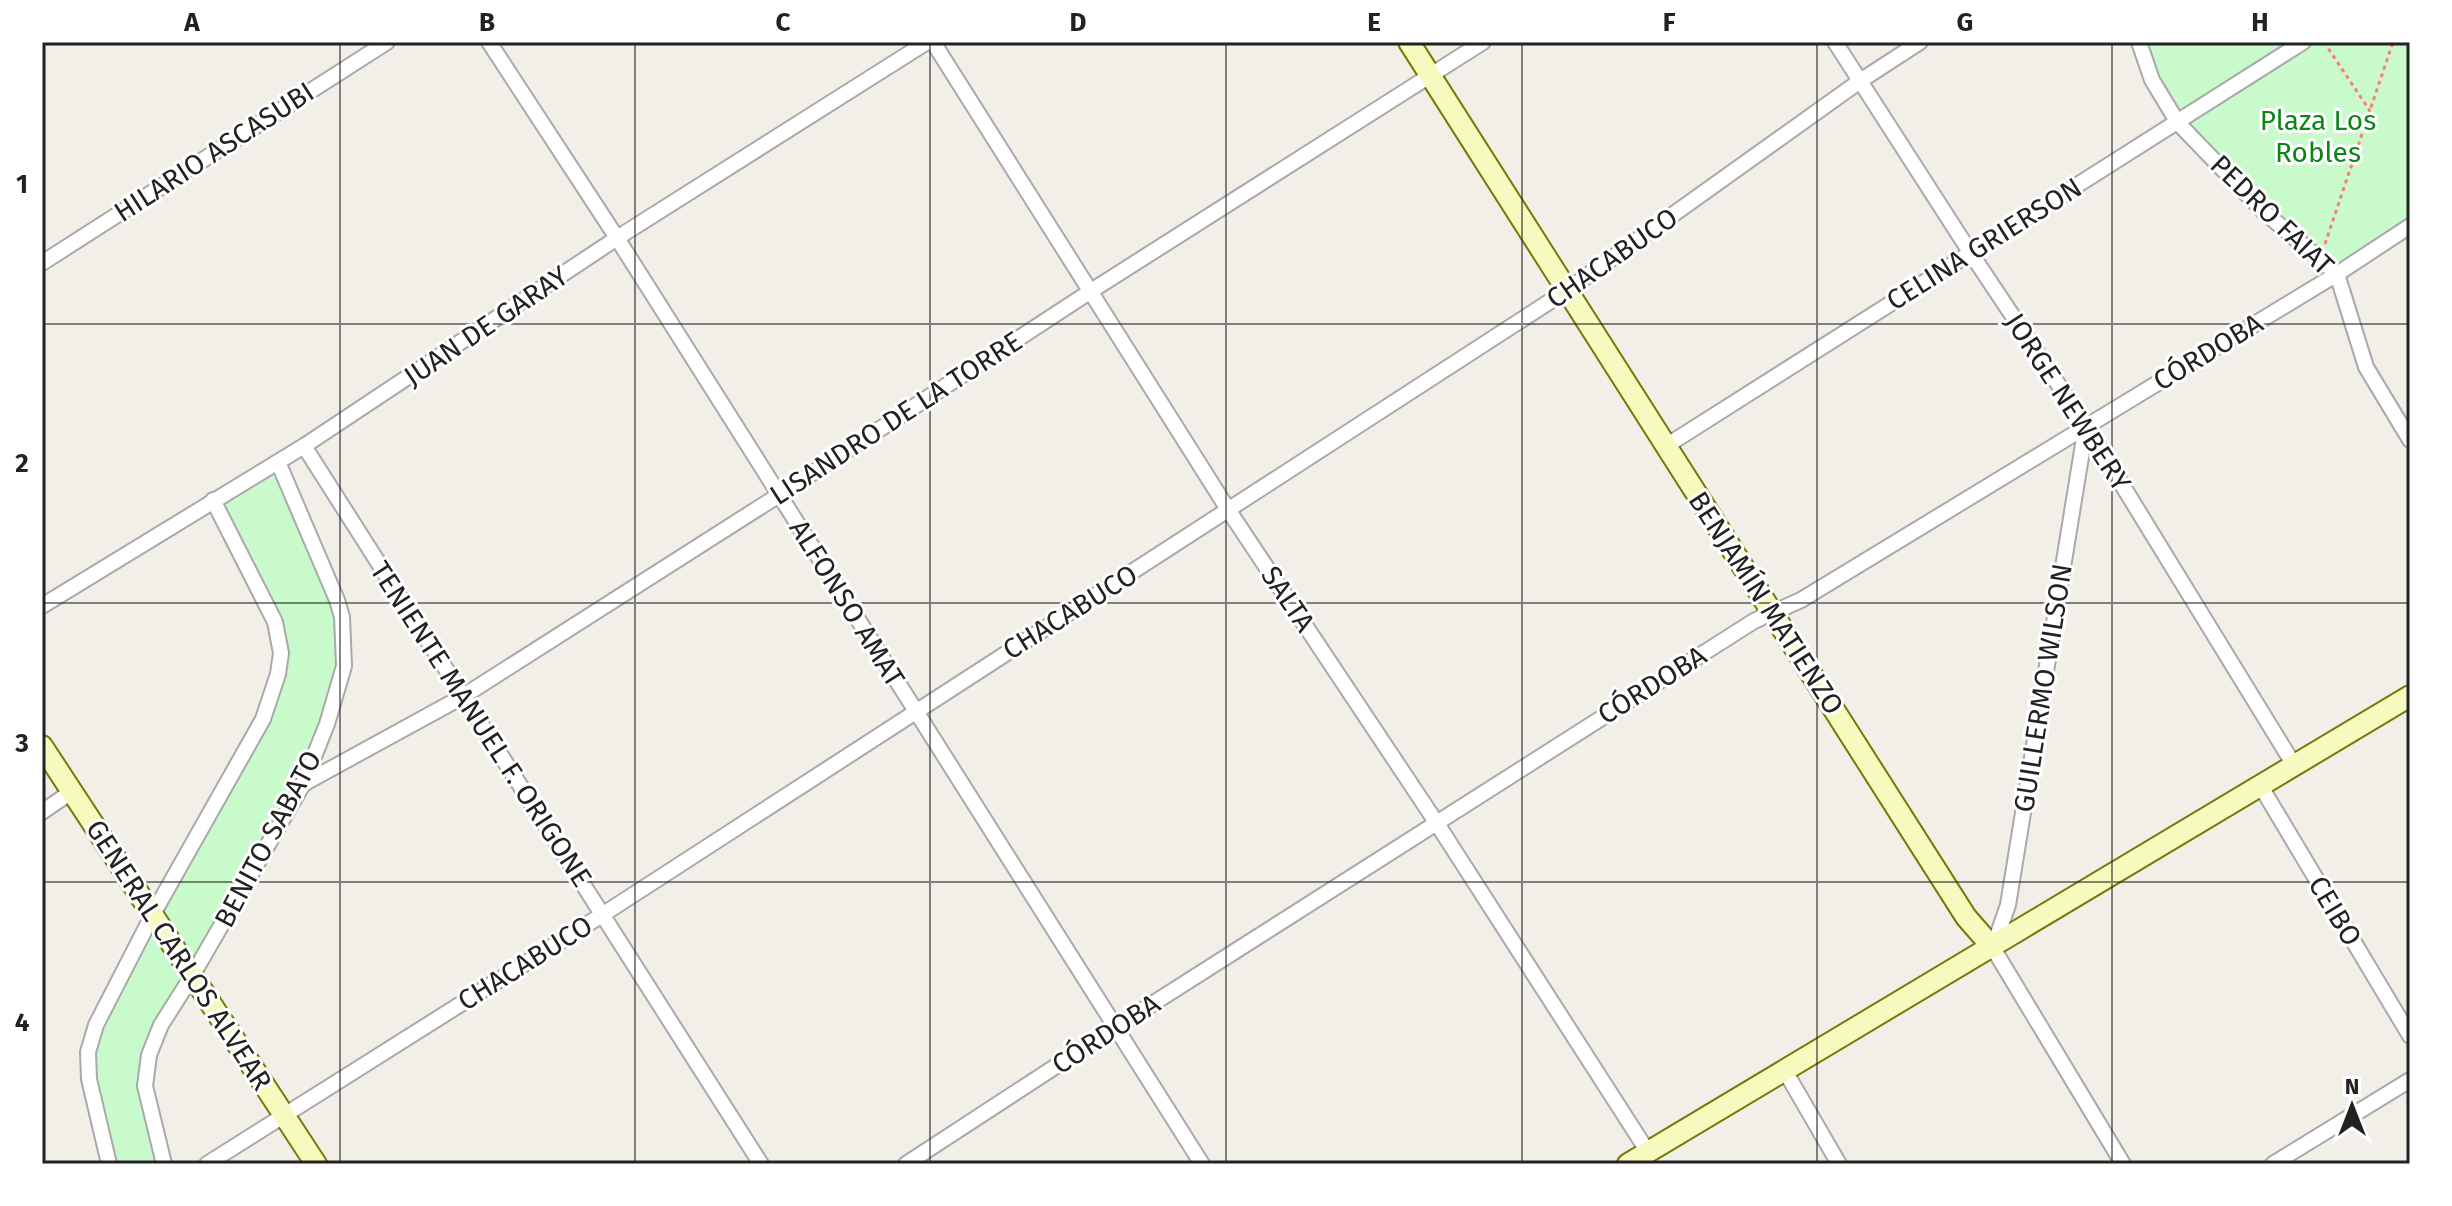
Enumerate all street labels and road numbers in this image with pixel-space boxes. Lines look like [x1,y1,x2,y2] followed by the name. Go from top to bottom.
[108,75,320,229] street label: HILARIO ASCASUBI
[2204,148,2341,282] street label: PEDRO FAIAT
[1880,171,2088,317] street label: CELINA GRIERSON
[1540,201,1684,315] street label: CHACABUCO
[398,259,575,393] street label: JUAN DE GARAY
[2147,306,2269,398] street label: CÓRDOBA
[1998,307,2138,498] street label: JORGE NEWBERY
[764,324,1028,512] street label: LISANDRO DE LA TORRE
[1682,485,1850,721] street label: BENJAMÍN MATIENZO
[782,513,912,693] street label: ALFONSO AMAT
[363,555,599,893] street label: TENIENTE MANUEL F. ORIGONE
[997,558,1143,666] street label: CHACABUCO
[1254,560,1322,638] street label: SALTA
[2007,561,2079,815] street label: GUILLERMO WILSON
[1592,639,1712,731] street label: CÓRDOBA
[208,745,328,933] street label: BENITO SABATO
[79,814,279,1096] street label: GENERAL CARLOS ALVEAR
[2301,870,2369,952] street label: CEIBO
[452,909,598,1017] street label: CHACABUCO
[1046,987,1166,1081] street label: CÓRDOBA

